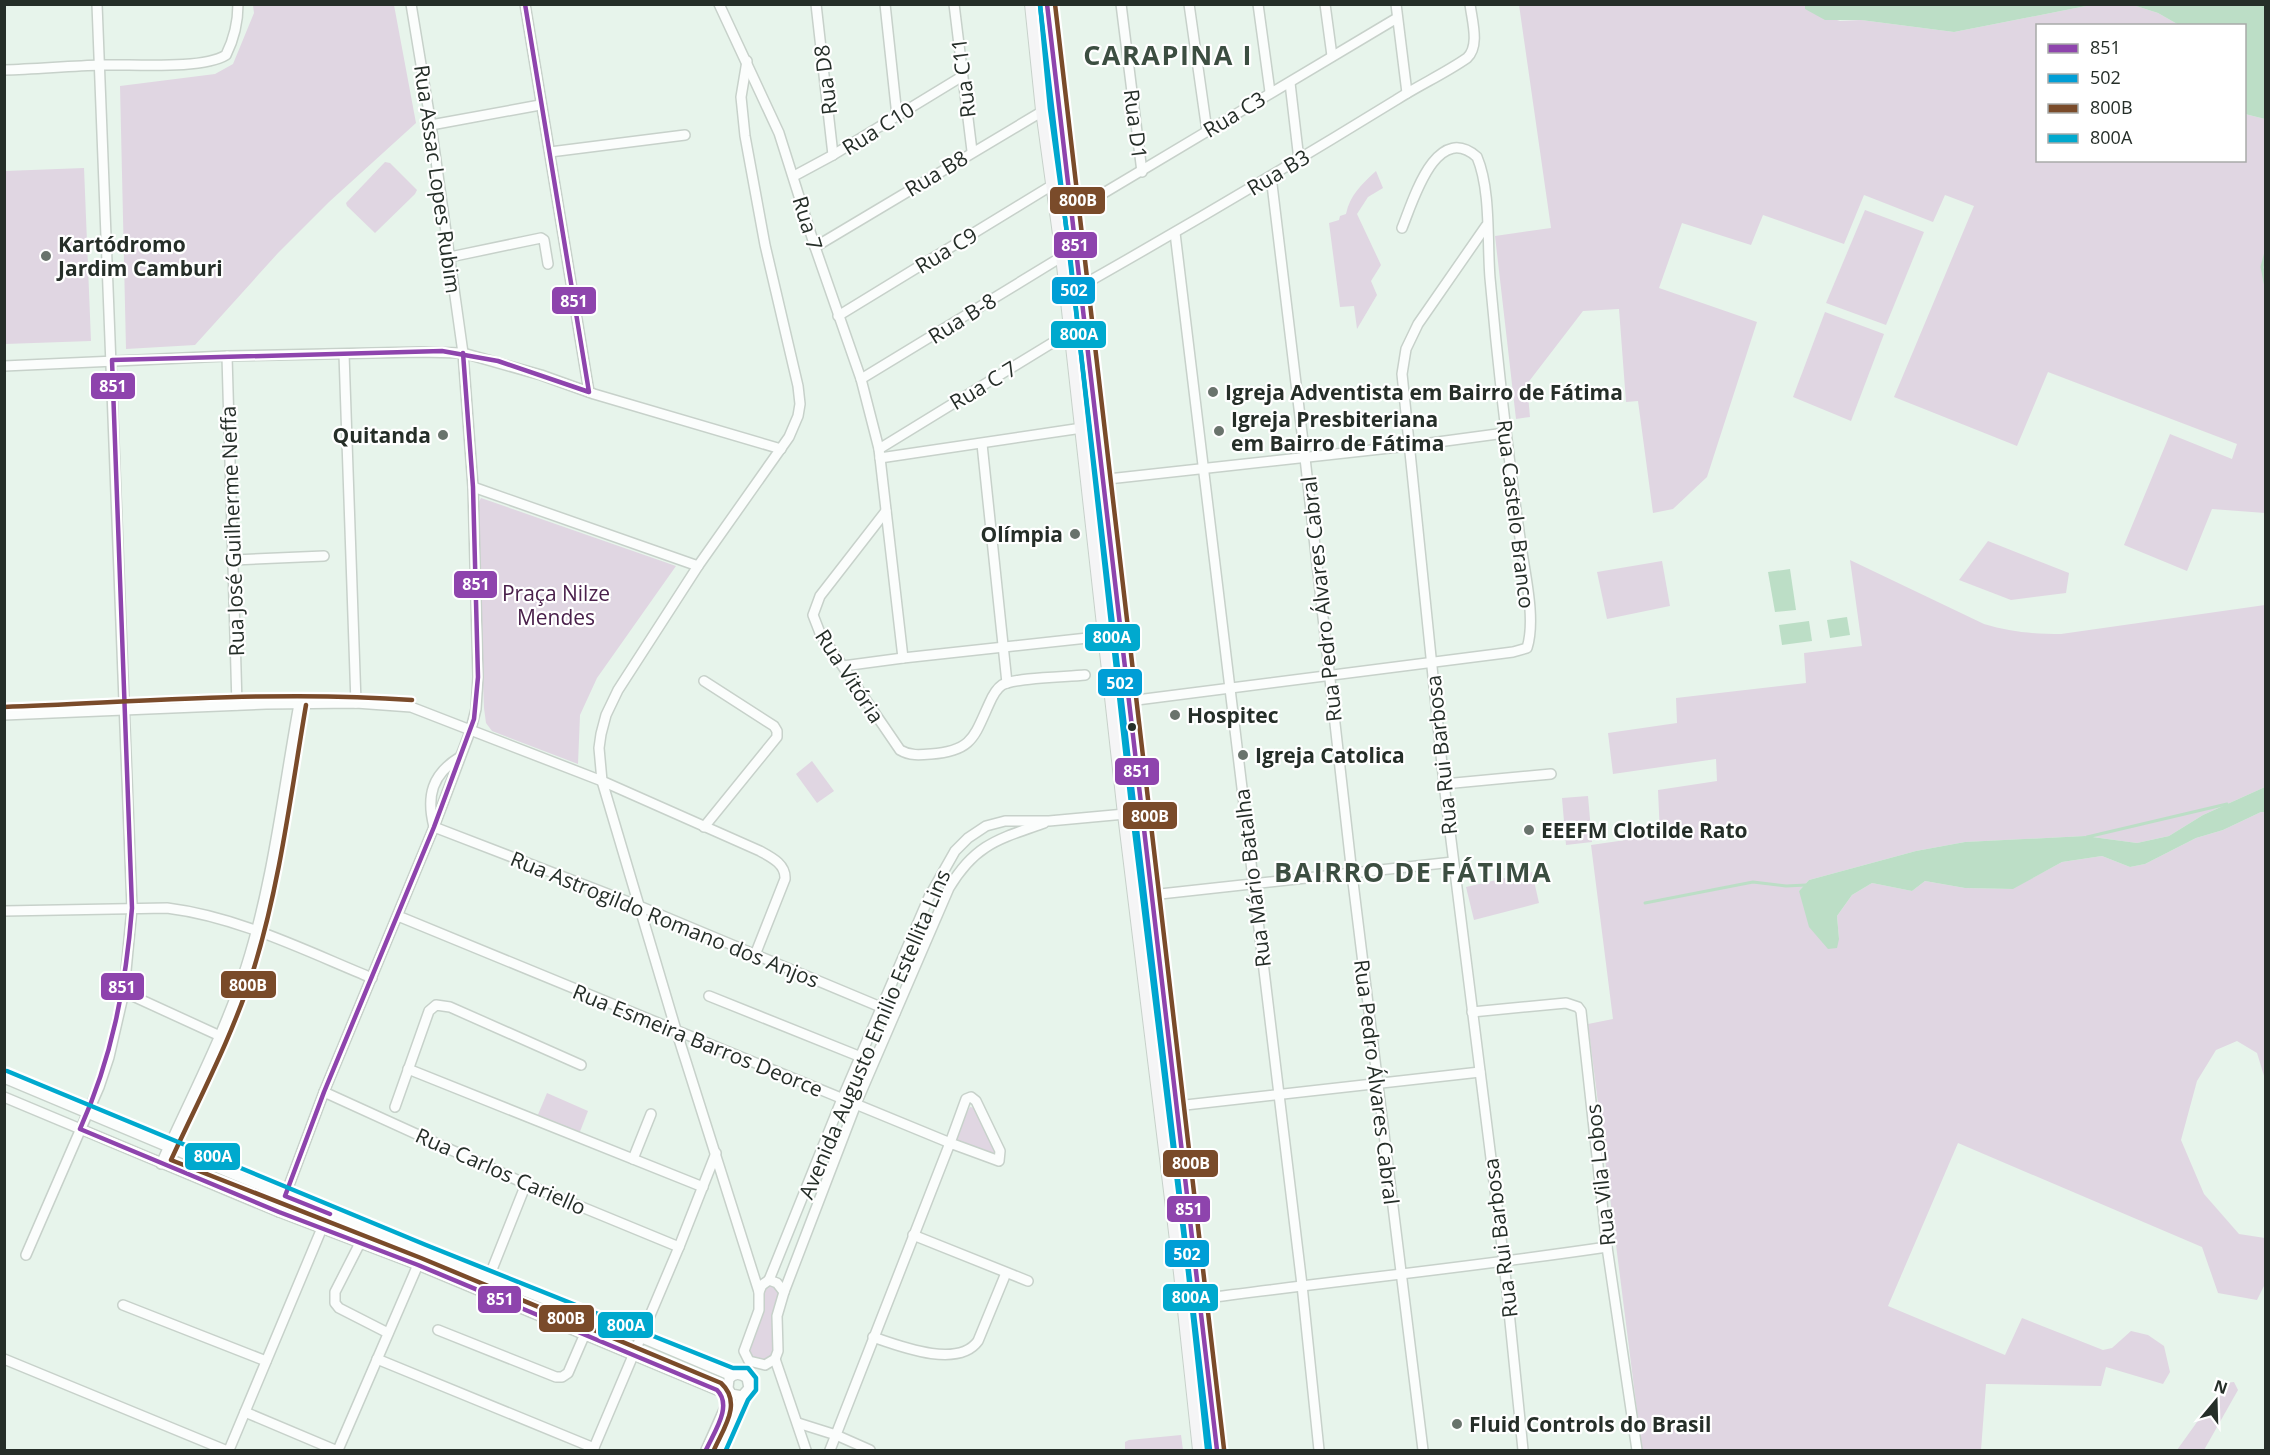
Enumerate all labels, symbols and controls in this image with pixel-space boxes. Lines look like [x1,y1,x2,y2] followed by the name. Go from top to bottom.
[2036,24,2246,162] legend
[2090,35,2121,59] text: 851
[944,36,982,120] street label: Rua C11
[1083,36,1253,73] district label: CARAPINA I
[807,43,843,117] street label: Rua D8
[408,63,468,295] street label: Rua Assac Lopes Rubim
[2090,65,2121,89] text: 502
[1198,84,1270,144] street label: Rua C3
[1118,87,1154,161] street label: Rua D1
[837,95,919,161] street label: Rua C10
[2090,95,2133,119] text: 800B
[2090,125,2133,149] text: 800A
[1241,142,1315,202] street label: Rua B3
[899,143,973,203] street label: Rua B8
[1049,186,1106,215] line badge: 800B
[1059,189,1097,211] text: 800B
[787,193,829,253] street label: Rua 7
[910,220,982,280] street label: Rua C9
[56,230,223,282] place label: Kartódromo Jardim Camburi
[1053,231,1098,259] line badge: 851
[1061,234,1089,256] text: 851
[39,249,53,263] marker: Kartódromo Jardim Camburi
[1051,276,1096,305] line badge: 502
[1060,279,1088,301] text: 502
[551,286,597,315] line badge: 851
[923,286,1001,350] street label: Rua B-8
[560,290,588,312] text: 851
[1050,320,1107,349] line badge: 800A
[1060,323,1099,345] text: 800A
[944,354,1022,416] street label: Rua C 7
[90,372,136,400] line badge: 851
[99,375,127,397] text: 851
[1225,378,1623,406] place label: Igreja Adventista em Bairro de Fátima
[1206,385,1220,399] marker: Igreja Adventista em Bairro de Fátima
[214,405,250,657] street label: Rua José Guilherme Neffa
[1231,405,1444,457] place label: Igreja Presbiteriana em Bairro de Fátima
[1491,418,1541,610] street label: Rua Castelo Branco
[333,421,431,449] place label: Quitanda
[1212,424,1226,438] marker: Igreja Presbiteriana em Bairro de Fátima
[436,428,450,442] marker: Quitanda
[1294,475,1348,723] street label: Rua Pedro Álvares Cabral
[980,520,1063,548] place label: Olímpia
[1068,527,1082,541] marker: Olímpia
[453,570,498,599] line badge: 851
[462,573,490,595] text: 851
[502,579,610,631] park label: Praça Nilze Mendes
[1084,623,1141,652] line badge: 800A
[809,624,891,728] street label: Rua Vitória
[1093,626,1132,648] text: 800A
[1097,668,1143,697] line badge: 502
[1106,672,1134,694] text: 502
[1419,674,1463,836] street label: Rua Rui Barbosa
[1187,701,1279,729] place label: Hospitec
[1168,708,1182,722] marker: Hospitec
[1126,721,1138,733] unlabelled marker
[1255,741,1405,769] place label: Igreja Catolica
[1236,748,1250,762] marker: Igreja Catolica
[1114,757,1160,786] line badge: 851
[1123,760,1151,782] text: 851
[1227,787,1277,969] street label: Rua Mário Batalha
[1122,801,1178,830] line badge: 800B
[1131,805,1169,827] text: 800B
[1541,816,1748,844] place label: EEEFM Clotilde Rato
[1522,823,1536,837] marker: EEEFM Clotilde Rato
[506,844,824,994] street label: Rua Astrogildo Romano dos Anjos
[1274,853,1552,890] district label: BAIRRO DE FÁTIMA
[792,865,956,1203] street label: Avenida Augusto Emilio Estellita Lins
[1348,958,1406,1206] street label: Rua Pedro Álvares Cabral
[220,970,277,999] line badge: 800B
[100,972,145,1001] line badge: 851
[229,974,267,996] text: 800B
[108,976,136,998] text: 851
[569,977,827,1103] street label: Rua Esmeira Barros Deorce
[1579,1103,1621,1247] street label: Rua Vila Lobos
[411,1121,591,1221] street label: Rua Carlos Cariello
[184,1142,241,1171] line badge: 800A
[194,1145,233,1167] text: 800A
[1162,1149,1219,1178] line badge: 800B
[1172,1152,1210,1174] text: 800B
[1476,1157,1524,1319] street label: Rua Rui Barbosa
[1166,1195,1211,1223] line badge: 851
[1175,1198,1203,1220] text: 851
[1164,1239,1210,1268] line badge: 502
[1173,1243,1201,1265] text: 502
[1162,1283,1219,1312] line badge: 800A
[477,1285,522,1314] line badge: 851
[1172,1286,1211,1308] text: 800A
[486,1288,514,1310] text: 851
[538,1304,595,1333] line badge: 800B
[547,1307,585,1329] text: 800B
[597,1311,654,1339] line badge: 800A
[607,1314,646,1336] text: 800A
[2186,1371,2246,1431] north arrow
[2211,1374,2231,1399] text: N
[1469,1410,1711,1438] place label: Fluid Controls do Brasil
[1450,1417,1464,1431] marker: Fluid Controls do Brasil

